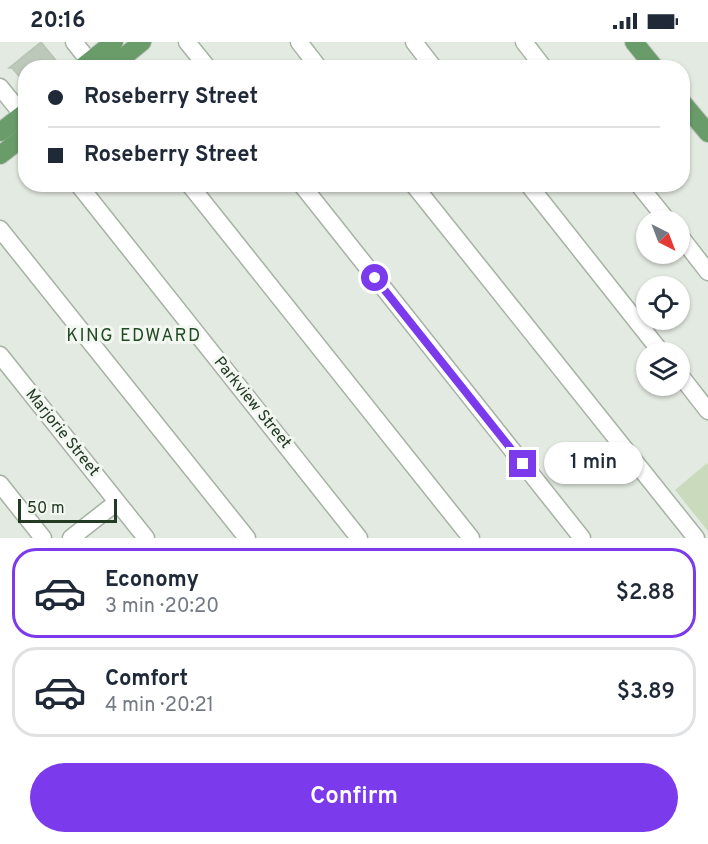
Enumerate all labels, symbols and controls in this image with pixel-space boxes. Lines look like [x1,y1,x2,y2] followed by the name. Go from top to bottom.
[30,8,86,35] text: 20:16
[84,84,258,111] text: Roseberry Street
[84,142,258,169] text: Roseberry Street
[636,210,690,264] north arrow
[636,210,690,396] map controls
[361,264,388,291] route start
[636,276,690,330] button: locate
[66,325,202,348] district label: KING EDWARD
[636,342,690,396] button: layers
[209,353,295,453] street label: Parkview Street
[21,385,103,481] street label: Marjorie Street
[544,443,643,485] callout: 1 min
[509,450,536,477] route end
[570,450,617,476] text: 1 min
[18,496,117,523] scale bar
[27,499,65,519] text: 50 m
[33,566,87,620] icon: car
[105,567,199,594] text: Economy
[616,580,675,607] text: $2.88
[105,594,219,620] text: 3 min · 20:20
[33,665,87,719] icon: car
[105,666,188,693] text: Comfort
[617,679,675,706] text: $3.89
[105,693,214,719] text: 4 min · 20:21
[30,763,678,832] button: Confirm

